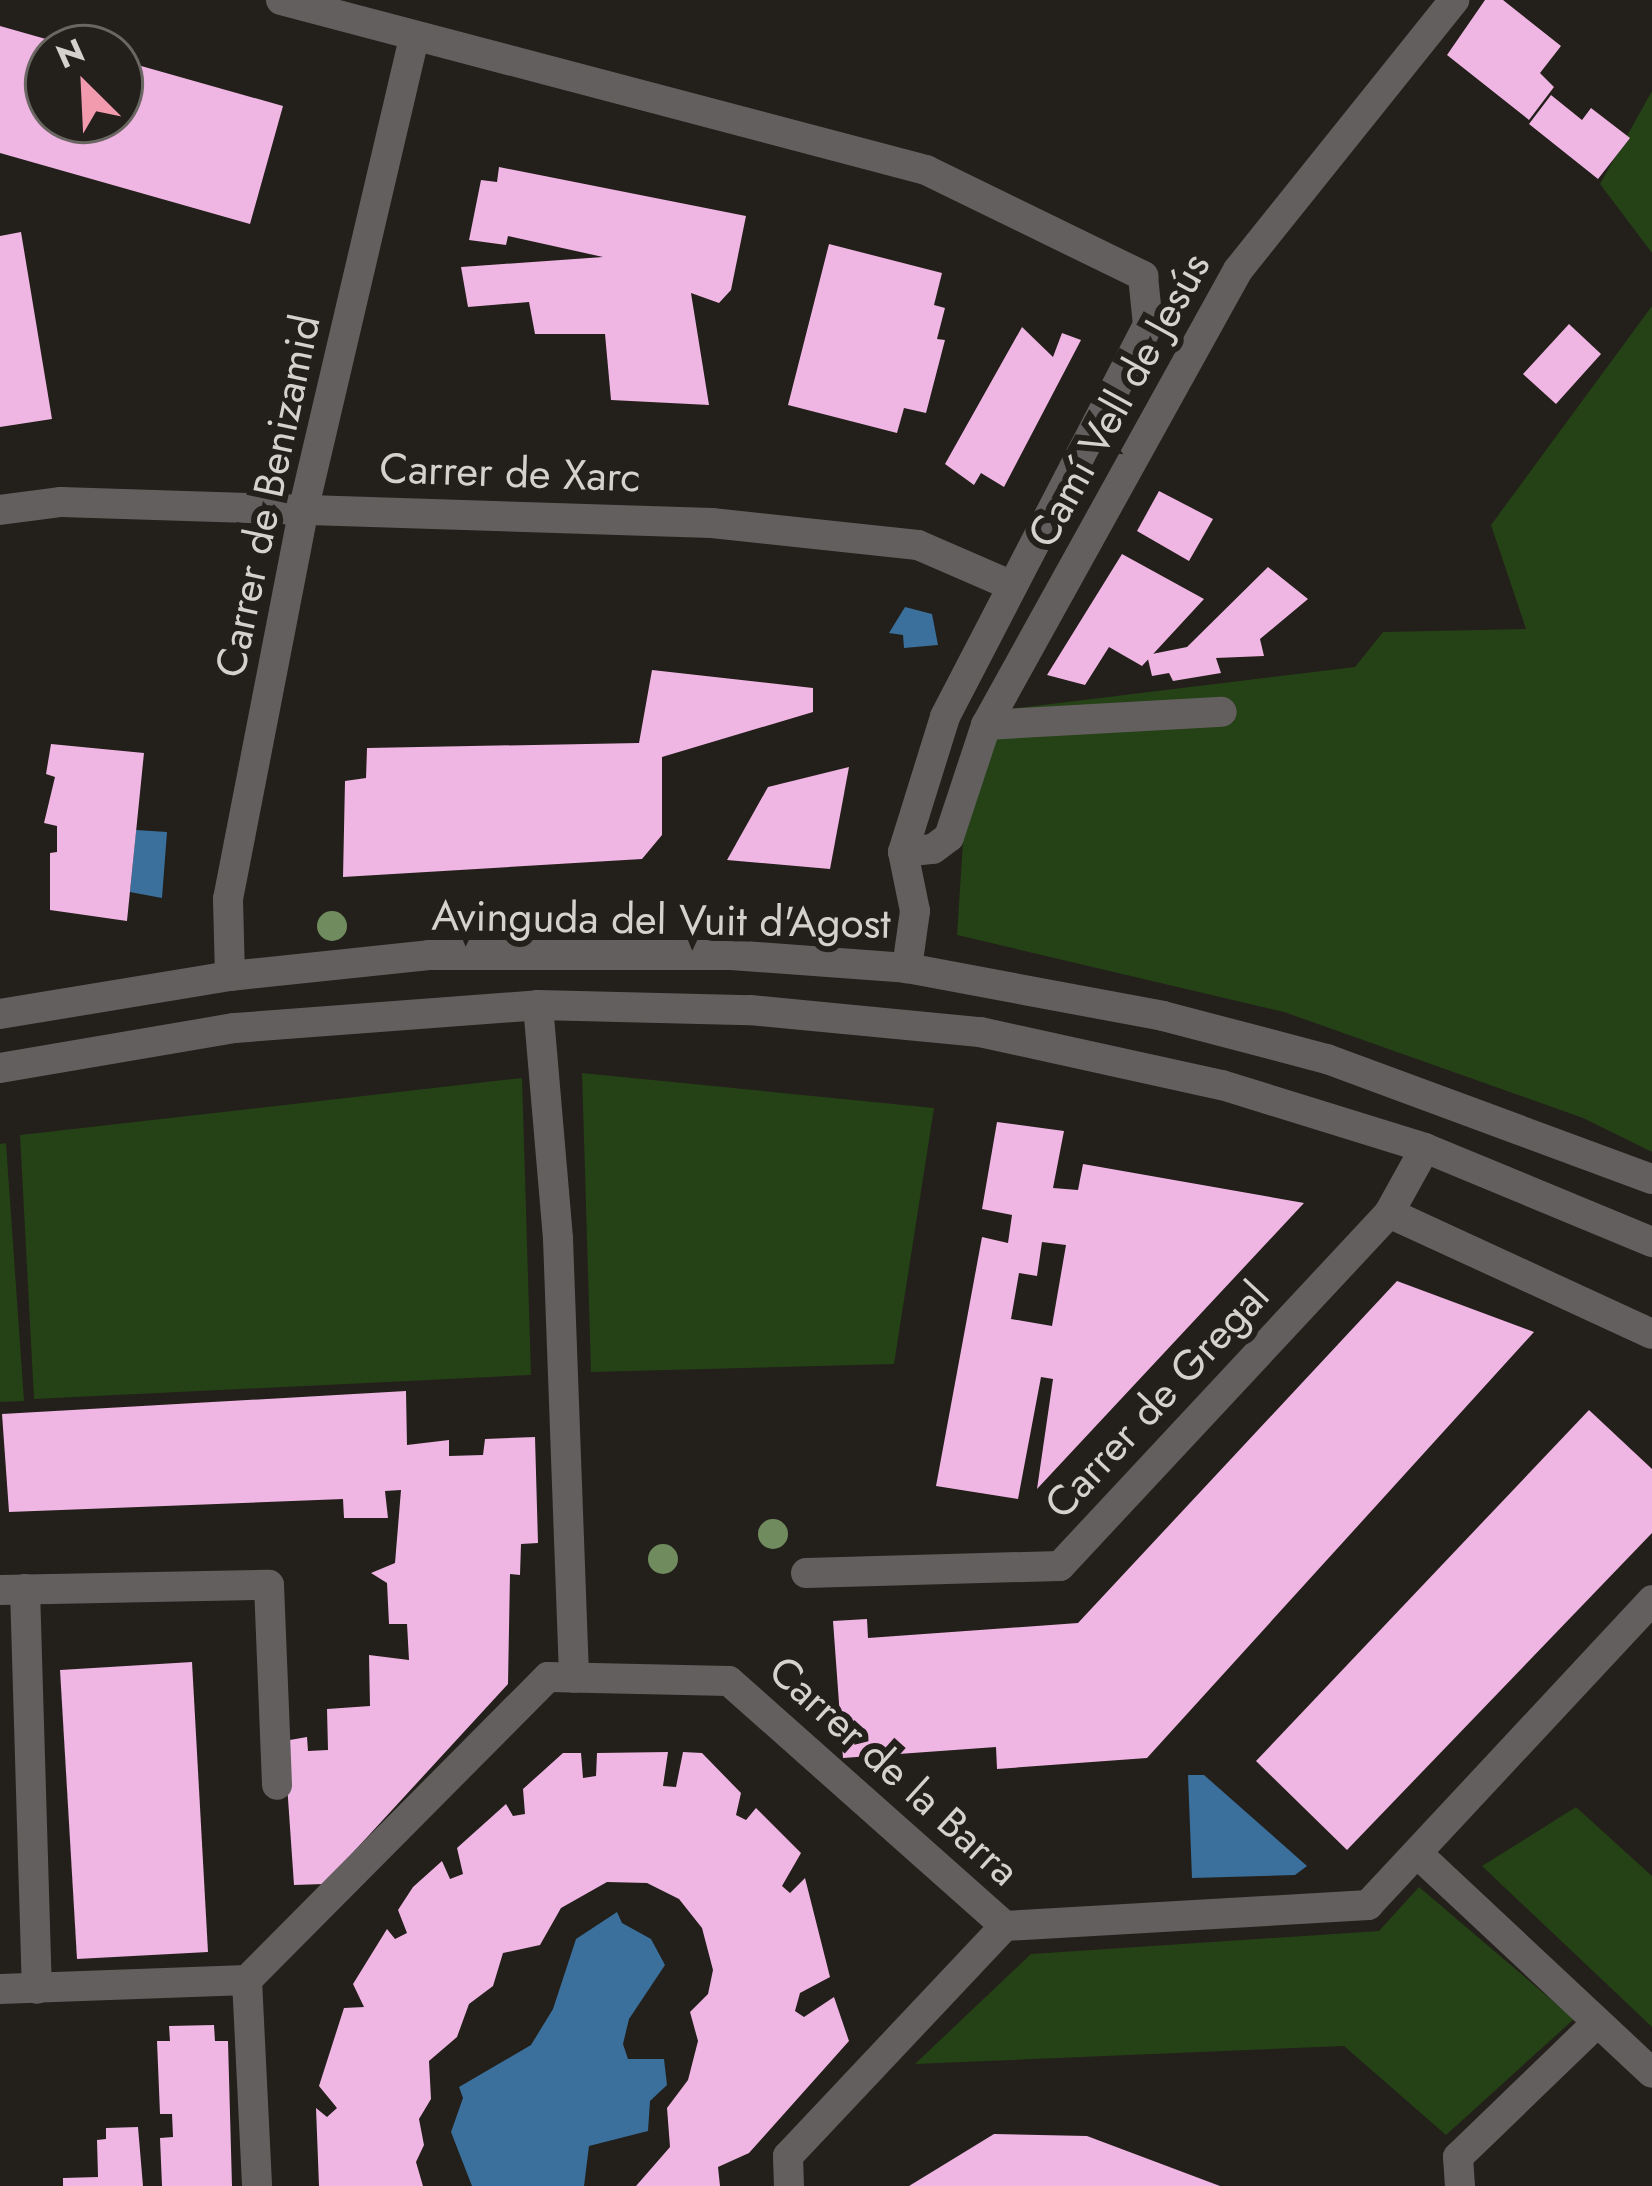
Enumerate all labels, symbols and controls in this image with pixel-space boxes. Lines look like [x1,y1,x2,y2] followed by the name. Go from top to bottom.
[24,24,144,144] north arrow
[49,27,92,80] text: N
[1017,244,1221,556] street label: Camí Vell de Jesús
[205,310,331,682] street label: Carrer de Benizamid
[379,443,641,503] street label: Carrer de Xarc
[431,891,891,949] street label: Avinguda del Vuit d'Agost
[1034,1271,1280,1529] street label: Carrer de Gregal
[759,1646,1029,1896] street label: Carrer de la Barra

